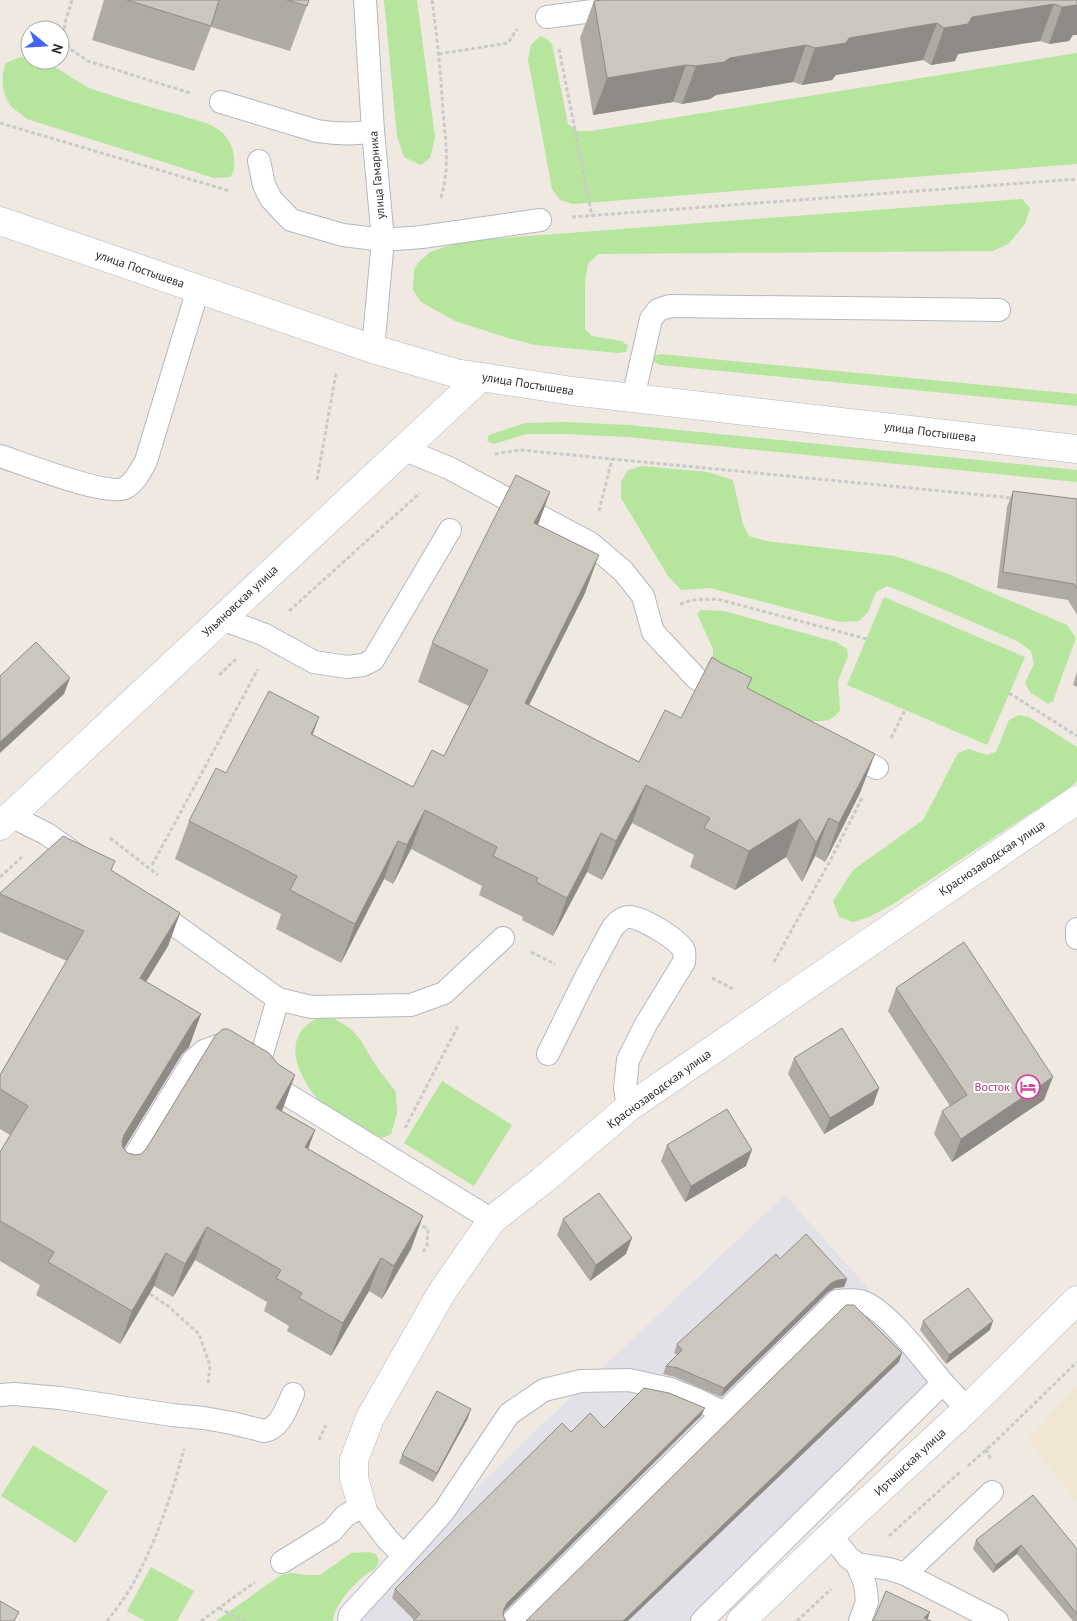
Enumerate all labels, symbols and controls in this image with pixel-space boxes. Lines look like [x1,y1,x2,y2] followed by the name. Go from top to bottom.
[20,20,70,70] north arrow
[47,42,67,56] text: N
[365,130,388,220] street label: улица Гамарника
[94,246,187,291] street label: улица Постышева
[481,369,575,398] street label: улица Постышева
[883,418,977,445] street label: улица Постышева
[199,562,281,640] street label: Ульяновская улица
[936,816,1048,899] street label: Краснозаводская улица
[604,1046,714,1131] street label: Краснозаводская улица
[1015,1074,1041,1100] hotel icon: Восток
[975,1079,1010,1094] place label: Восток
[871,1425,949,1499] street label: Иртышская улица

